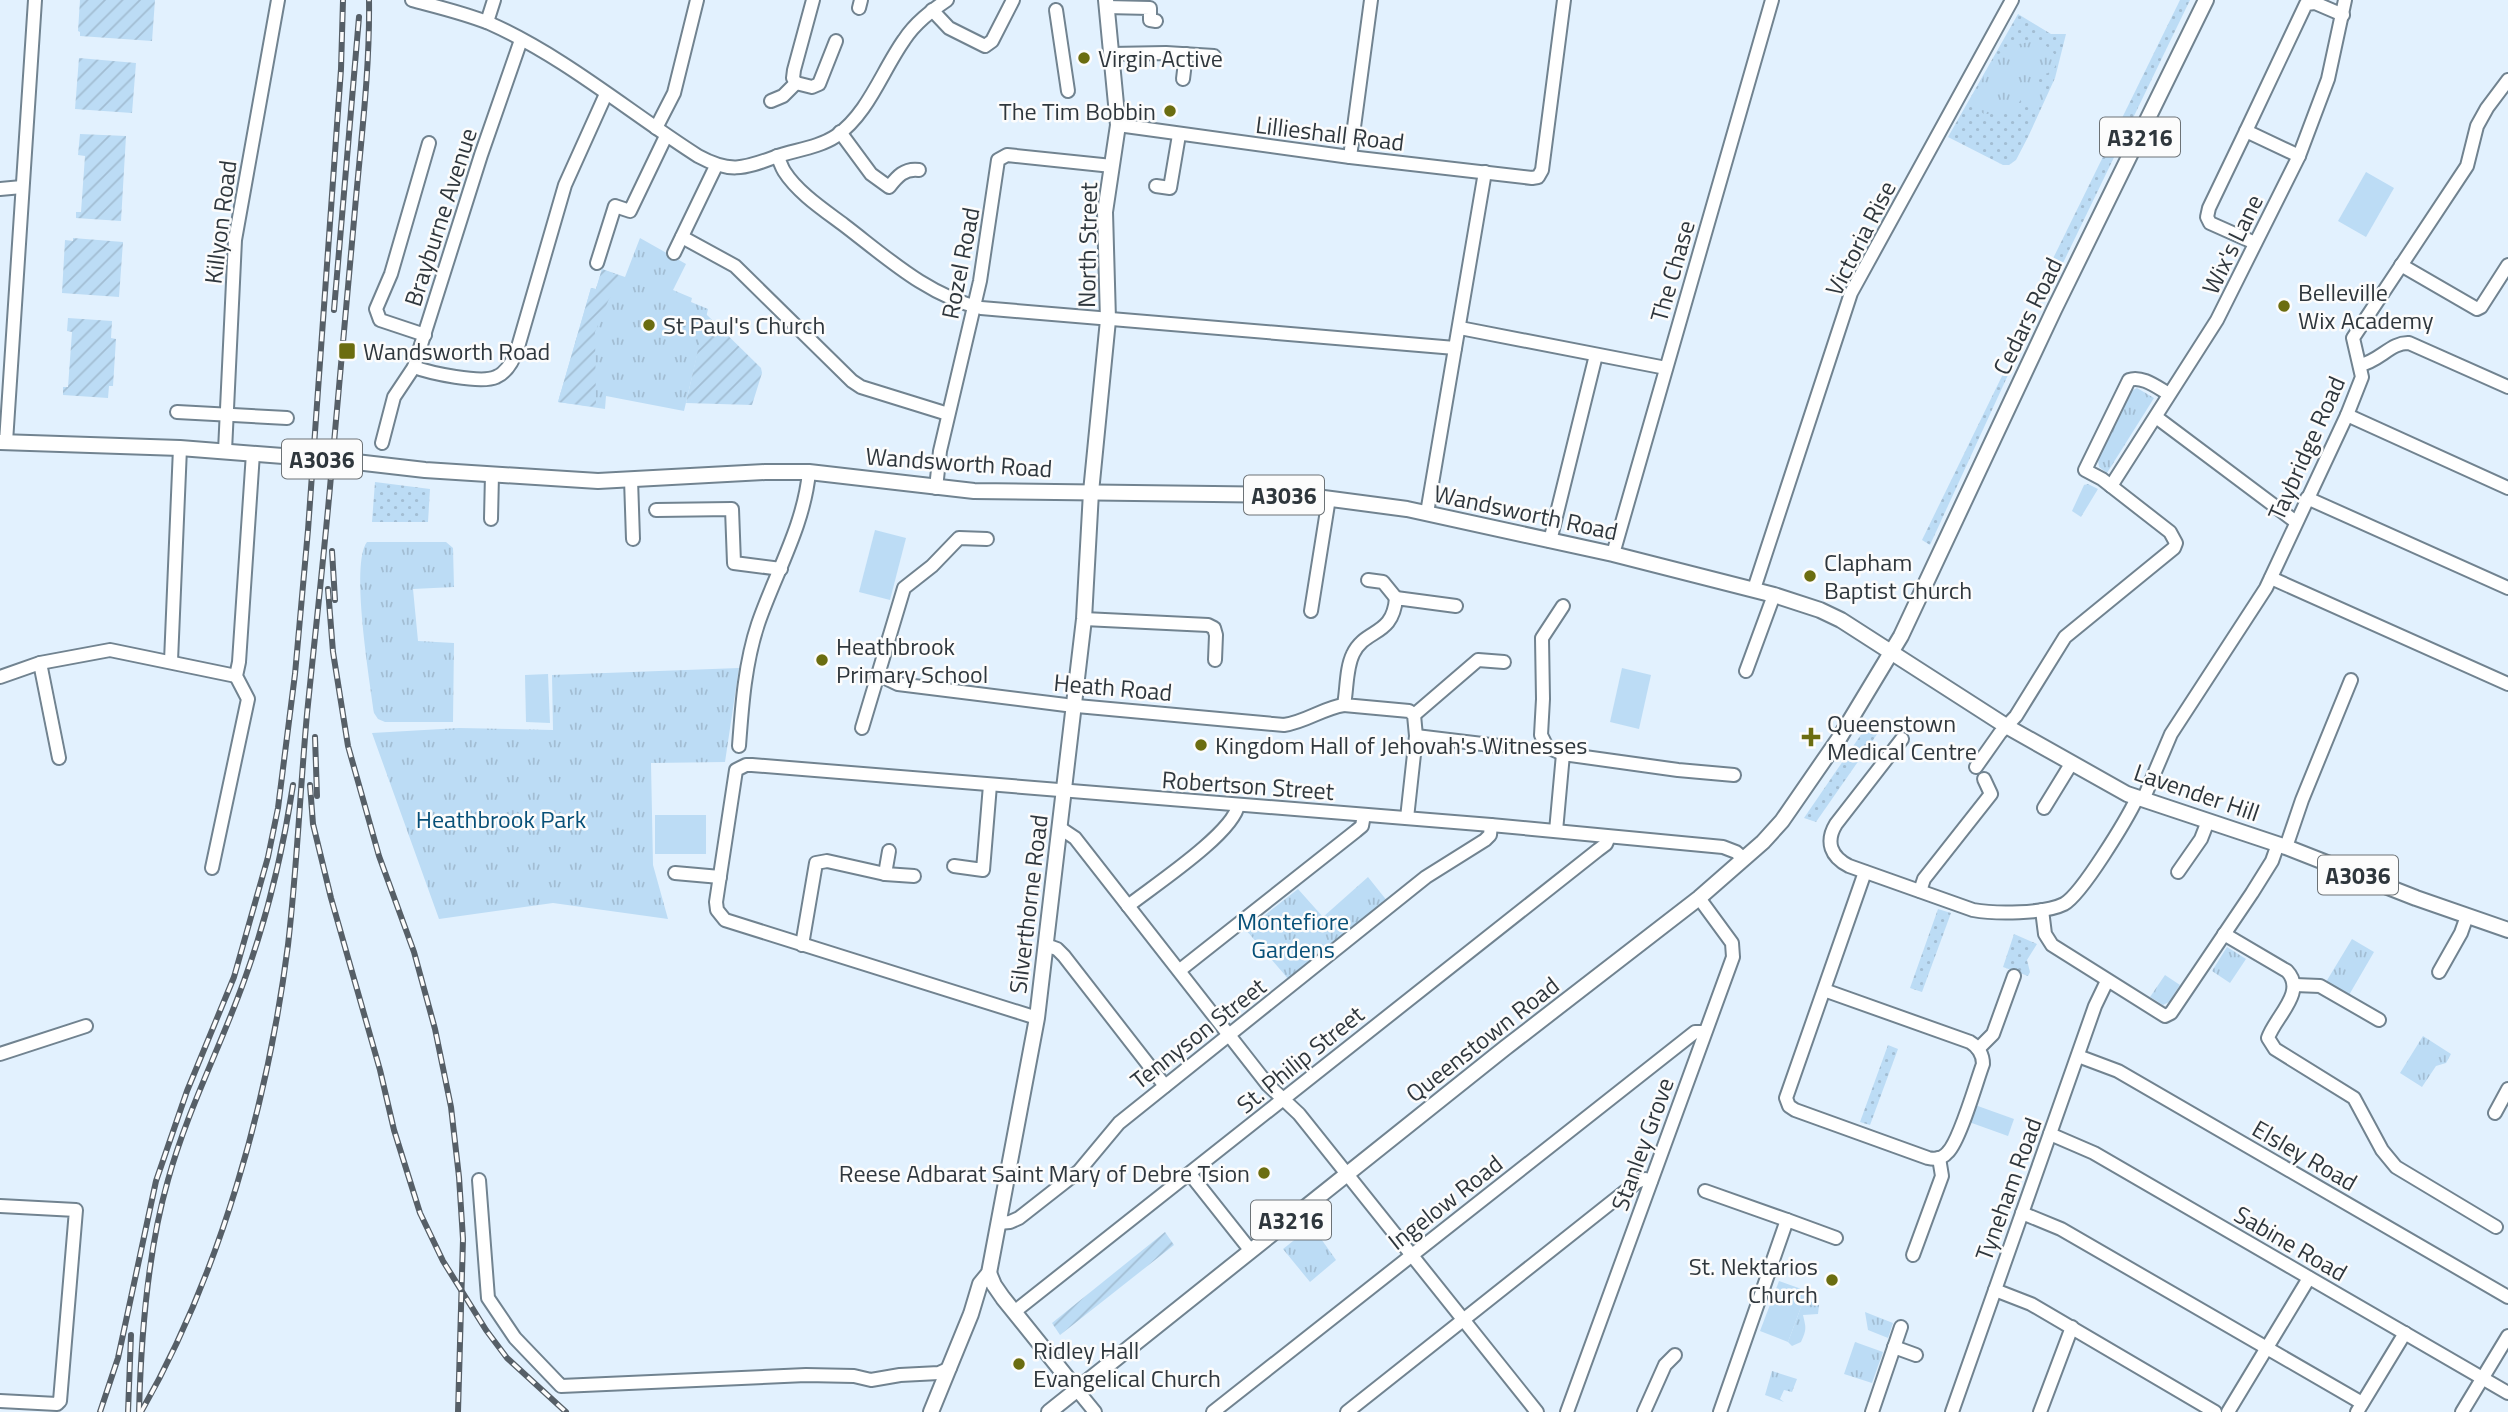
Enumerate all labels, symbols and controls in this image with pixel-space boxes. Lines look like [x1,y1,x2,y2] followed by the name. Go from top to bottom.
[1098,40,1223,76] place label: Virgin Active
[1076,50,1092,66] marker: Virgin Active
[999,93,1156,129] place label: The Tim Bobbin
[1162,103,1178,119] marker: The Tim Bobbin
[1254,106,1406,160] street label: Lillieshall Road
[2100,118,2180,156] road number: A3216
[394,123,486,311] street label: Brayburne Avenue
[195,158,245,286] street label: Killyon Road
[1816,174,1904,302] street label: Victoria Rise
[1068,181,1106,308] street label: North Street
[2192,188,2272,300] street label: Wix's Lane
[932,204,988,322] street label: Rozel Road
[1640,216,1704,326] street label: The Chase
[1983,251,2071,381] street label: Cedars Road
[2298,274,2434,338] place label: Belleville Wix Academy
[2276,298,2292,314] marker: Belleville Wix Academy
[663,307,825,343] place label: St Paul's Church
[641,317,657,333] marker: St Paul's Church
[363,333,550,369] place label: Wandsworth Road
[337,341,357,361] marker: Wandsworth Road
[2258,370,2354,526] street label: Taybridge Road
[864,438,1054,486] street label: Wandsworth Road
[282,440,362,478] road number: A3036
[1244,475,1324,514] road number: A3036
[1431,475,1621,549] street label: Wandsworth Road
[1824,544,1972,608] place label: Clapham Baptist Church
[1802,568,1818,584] marker: Clapham Baptist Church
[836,628,988,692] place label: Heathbrook Primary School
[814,652,830,668] marker: Heathbrook Primary School
[1052,664,1174,710] street label: Heath Road
[1827,705,1977,769] place label: Queenstown Medical Centre
[1215,727,1587,763] place label: Kingdom Hall of Jehovah's Witnesses
[1801,727,1821,747] marker: Queenstown Medical Centre
[1193,737,1209,753] marker: Kingdom Hall of Jehovah's Witnesses
[2129,754,2265,830] street label: Lavender Hill
[1161,761,1336,809] street label: Robertson Street
[416,801,587,837] park label: Heathbrook Park
[999,812,1057,996] street label: Silverthorne Road
[2318,856,2398,894] road number: A3036
[1237,903,1349,967] park label: Montefiore Gardens
[1398,967,1566,1111] street label: Queenstown Road
[1122,968,1274,1098] street label: Tennyson Street
[1229,996,1372,1122] street label: St. Philip Street
[1601,1072,1683,1216] street label: Stanley Grove
[2246,1110,2364,1200] street label: Elsley Road
[1965,1112,2051,1266] street label: Tyneham Road
[1380,1146,1510,1258] street label: Ingelow Road
[839,1155,1250,1191] place label: Reese Adbarat Saint Mary of Debre Tsion
[1256,1165,1272,1181] marker: Reese Adbarat Saint Mary of Debre Tsion
[2228,1196,2354,1290] street label: Sabine Road
[1251,1200,1331,1240] road number: A3216
[1689,1248,1818,1312] place label: St. Nektarios Church
[1824,1272,1840,1288] marker: St. Nektarios Church
[1033,1332,1221,1396] place label: Ridley Hall Evangelical Church
[1011,1356,1027,1372] marker: Ridley Hall Evangelical Church

